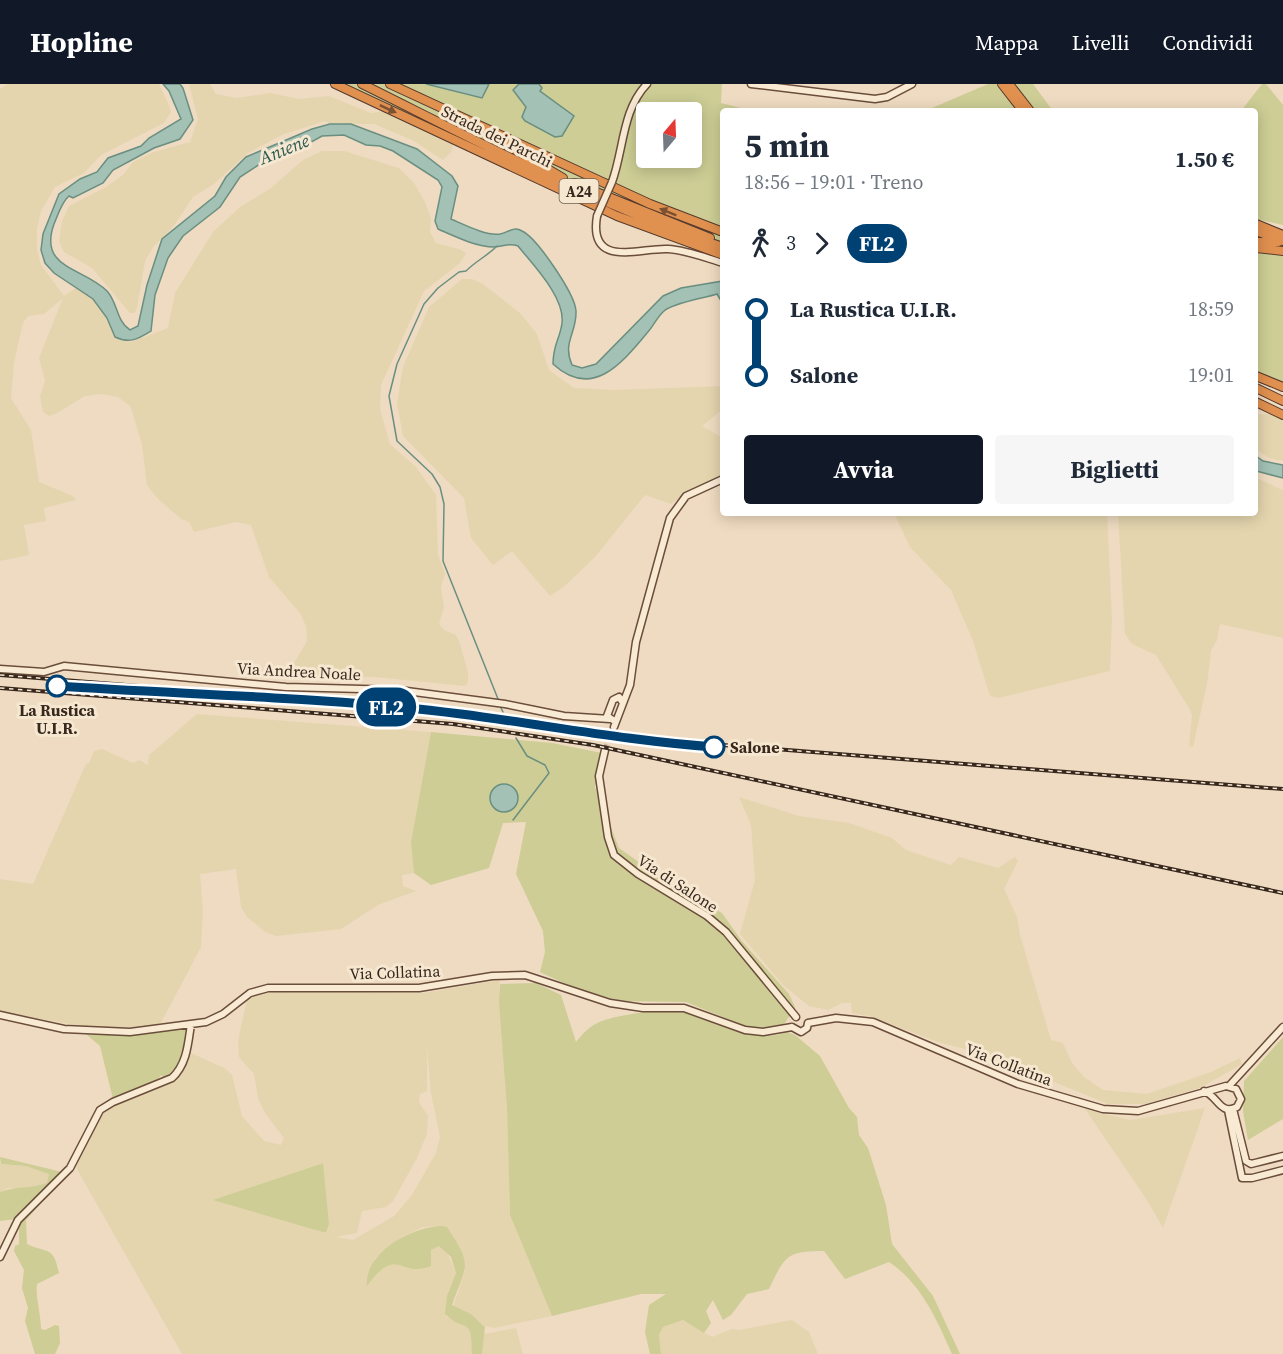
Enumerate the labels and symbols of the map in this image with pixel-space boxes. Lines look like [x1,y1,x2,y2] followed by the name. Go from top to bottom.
[438,100,556,172] street label: Strada dei Parchi
[636,102,702,168] north arrow
[379,104,396,113] one-way arrow
[254,127,313,171] water label: Aniene
[560,179,598,203] road number: A24
[659,206,677,216] one-way arrow
[236,657,362,685] street label: Via Andrea Noale
[46,675,68,697] marker: La Rustica U.I.R.
[352,688,420,726] line badge: FL2
[19,699,96,739] place label: La Rustica U.I.R.
[703,736,725,758] marker: Salone
[730,736,780,758] place label: Salone
[633,849,723,917] street label: Via di Salone
[349,959,442,985] street label: Via Collatina
[963,1037,1056,1091] street label: Via Collatina

